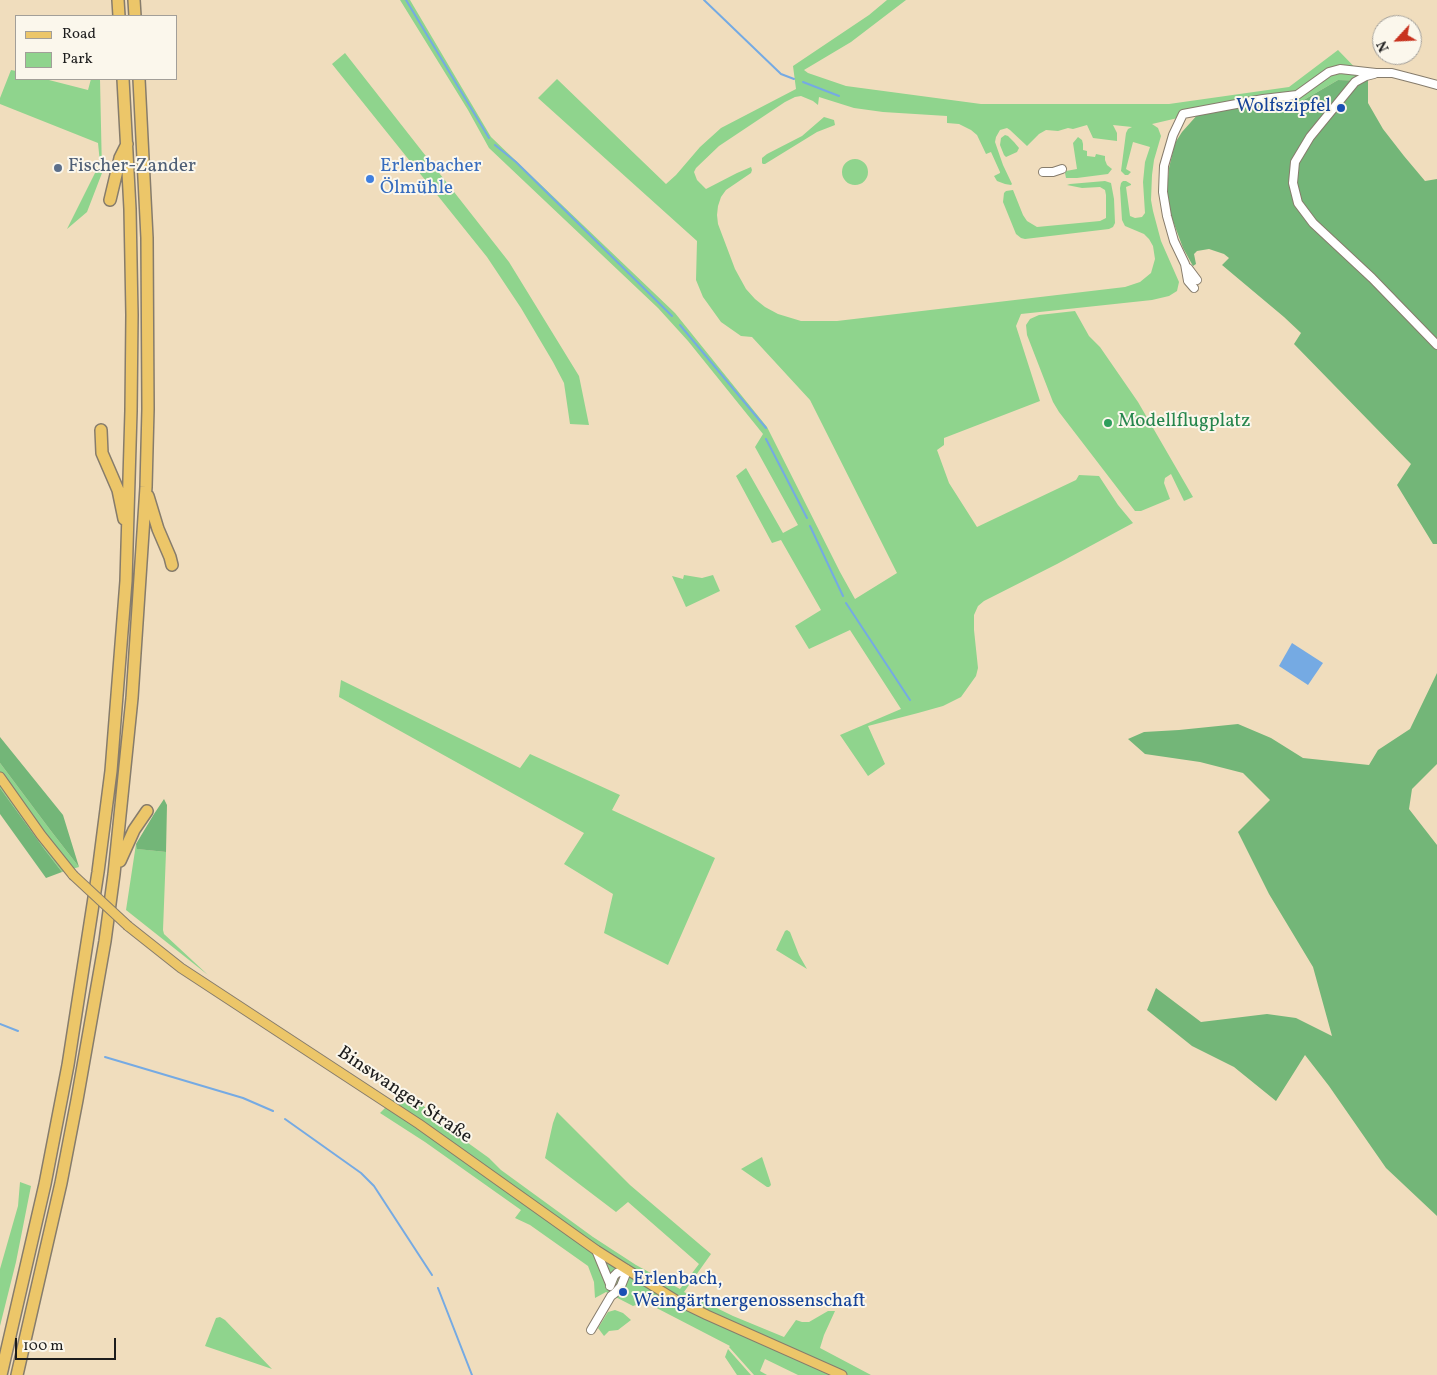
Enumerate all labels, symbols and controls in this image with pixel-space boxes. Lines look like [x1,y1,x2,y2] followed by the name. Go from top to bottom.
[15,15,178,80] legend
[1372,15,1422,65] north arrow
[62,24,96,45] text: Road
[1373,38,1395,55] text: N
[62,49,93,70] text: Park
[1236,97,1331,119] place label: Wolfszipfel
[1335,102,1347,114] marker: Wolfszipfel
[68,157,196,179] place label: Fischer-Zander
[380,157,482,201] place label: Erlenbacher Ölmühle
[52,162,64,174] marker: Fischer-Zander
[364,173,376,185] marker: Erlenbacher Ölmühle
[1118,412,1251,434] place label: Modellflugplatz
[1102,417,1114,429] marker: Modellflugplatz
[332,1042,476,1150] street label: Binswanger Straße
[633,1270,866,1314] place label: Erlenbach, Weingärtnergenossenschaft
[617,1286,629,1298] marker: Erlenbach, Weingärtnergenossenschaft
[18,1328,119,1360] scale bar
[23,1336,63,1357] text: 100 m

